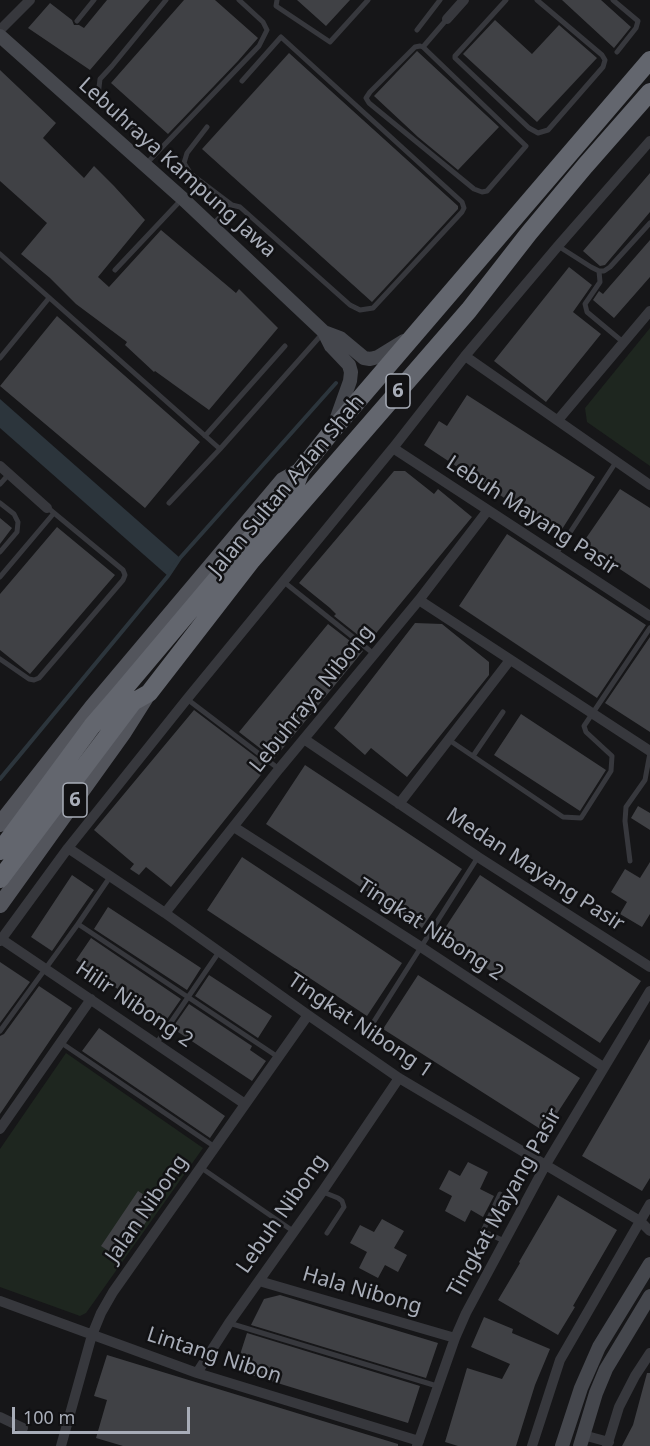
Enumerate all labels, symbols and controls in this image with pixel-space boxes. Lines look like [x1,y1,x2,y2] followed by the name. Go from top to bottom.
[73,73,281,263] street label: Lebuhraya Kampung Jawa
[386,374,410,408] road number: 6
[204,390,370,582] street label: Jalan Sultan Azlan Shah
[441,451,623,581] street label: Lebuh Mayang Pasir
[245,620,379,778] street label: Lebuhraya Nibong
[63,783,87,817] road number: 6
[441,803,629,937] street label: Medan Mayang Pasir
[352,873,508,987] street label: Tingkat Nibong 2
[70,956,198,1054] street label: Hilir Nibong 2
[283,968,437,1084] street label: Tingkat Nibong 1
[443,1104,567,1302] street label: Tingkat Mayang Pasir
[232,1149,332,1279] street label: Lebuh Nibong
[101,1150,193,1268] street label: Jalan Nibong
[299,1262,425,1320] street label: Hala Nibong
[143,1322,285,1390] street label: Lintang Nibon
[15,1395,194,1433] scale bar
[23,1405,75,1429] text: 100 m

